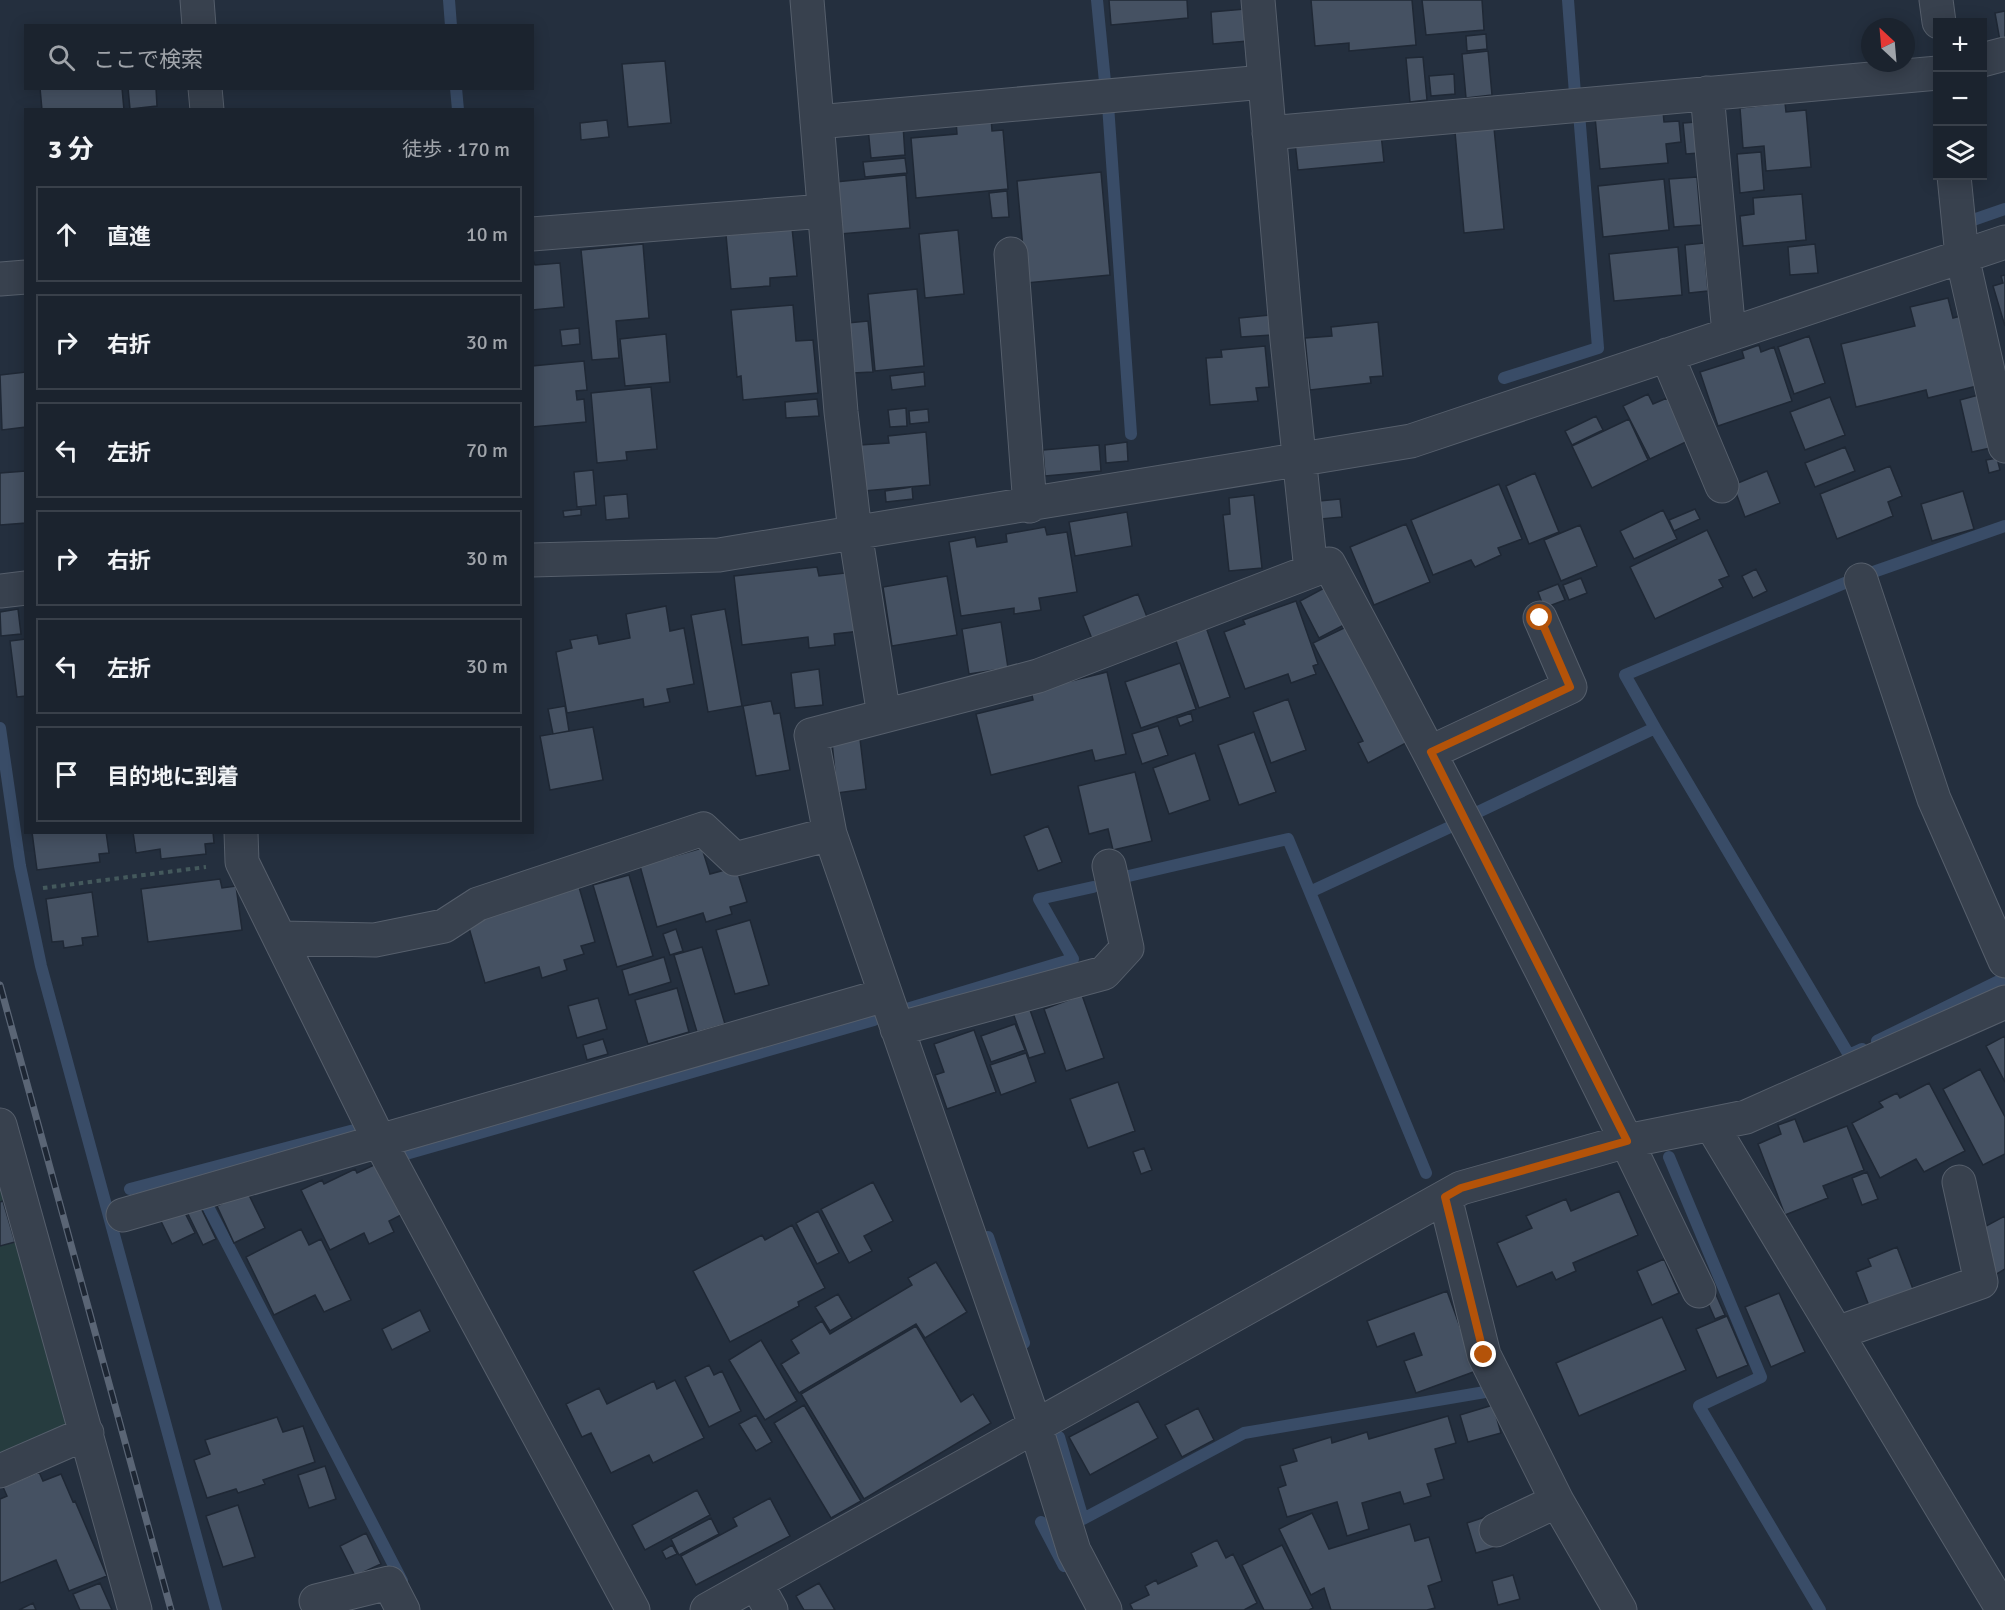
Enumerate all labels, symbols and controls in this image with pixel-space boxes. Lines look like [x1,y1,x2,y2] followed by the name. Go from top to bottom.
[1861,18,1915,72] north arrow
[1933,18,1987,180] map controls
[1933,18,1987,72] button: +
[24,24,534,90] search box
[45,41,78,74] icon: search
[93,46,203,73] text: ここで検索
[1933,72,1987,126] button: −
[1933,126,1987,180] button: layers
[48,134,94,166] text: 3 分
[402,137,510,162] text: 徒歩 · 170 m
[50,218,83,251] icon: ahead
[466,222,508,247] text: 10 m
[107,223,151,250] text: 直進
[50,326,83,359] icon: right
[466,330,508,355] text: 30 m
[107,331,151,358] text: 右折
[50,434,83,467] icon: left
[466,438,508,463] text: 70 m
[107,439,151,466] text: 左折
[50,542,83,575] icon: right
[466,546,508,571] text: 30 m
[107,547,151,574] text: 右折
[1526,604,1552,630] route start
[50,650,83,683] icon: left
[466,654,508,679] text: 30 m
[107,655,151,682] text: 左折
[50,758,83,791] icon: arrive
[107,763,239,790] text: 目的地に到着
[1470,1341,1496,1367] route end

